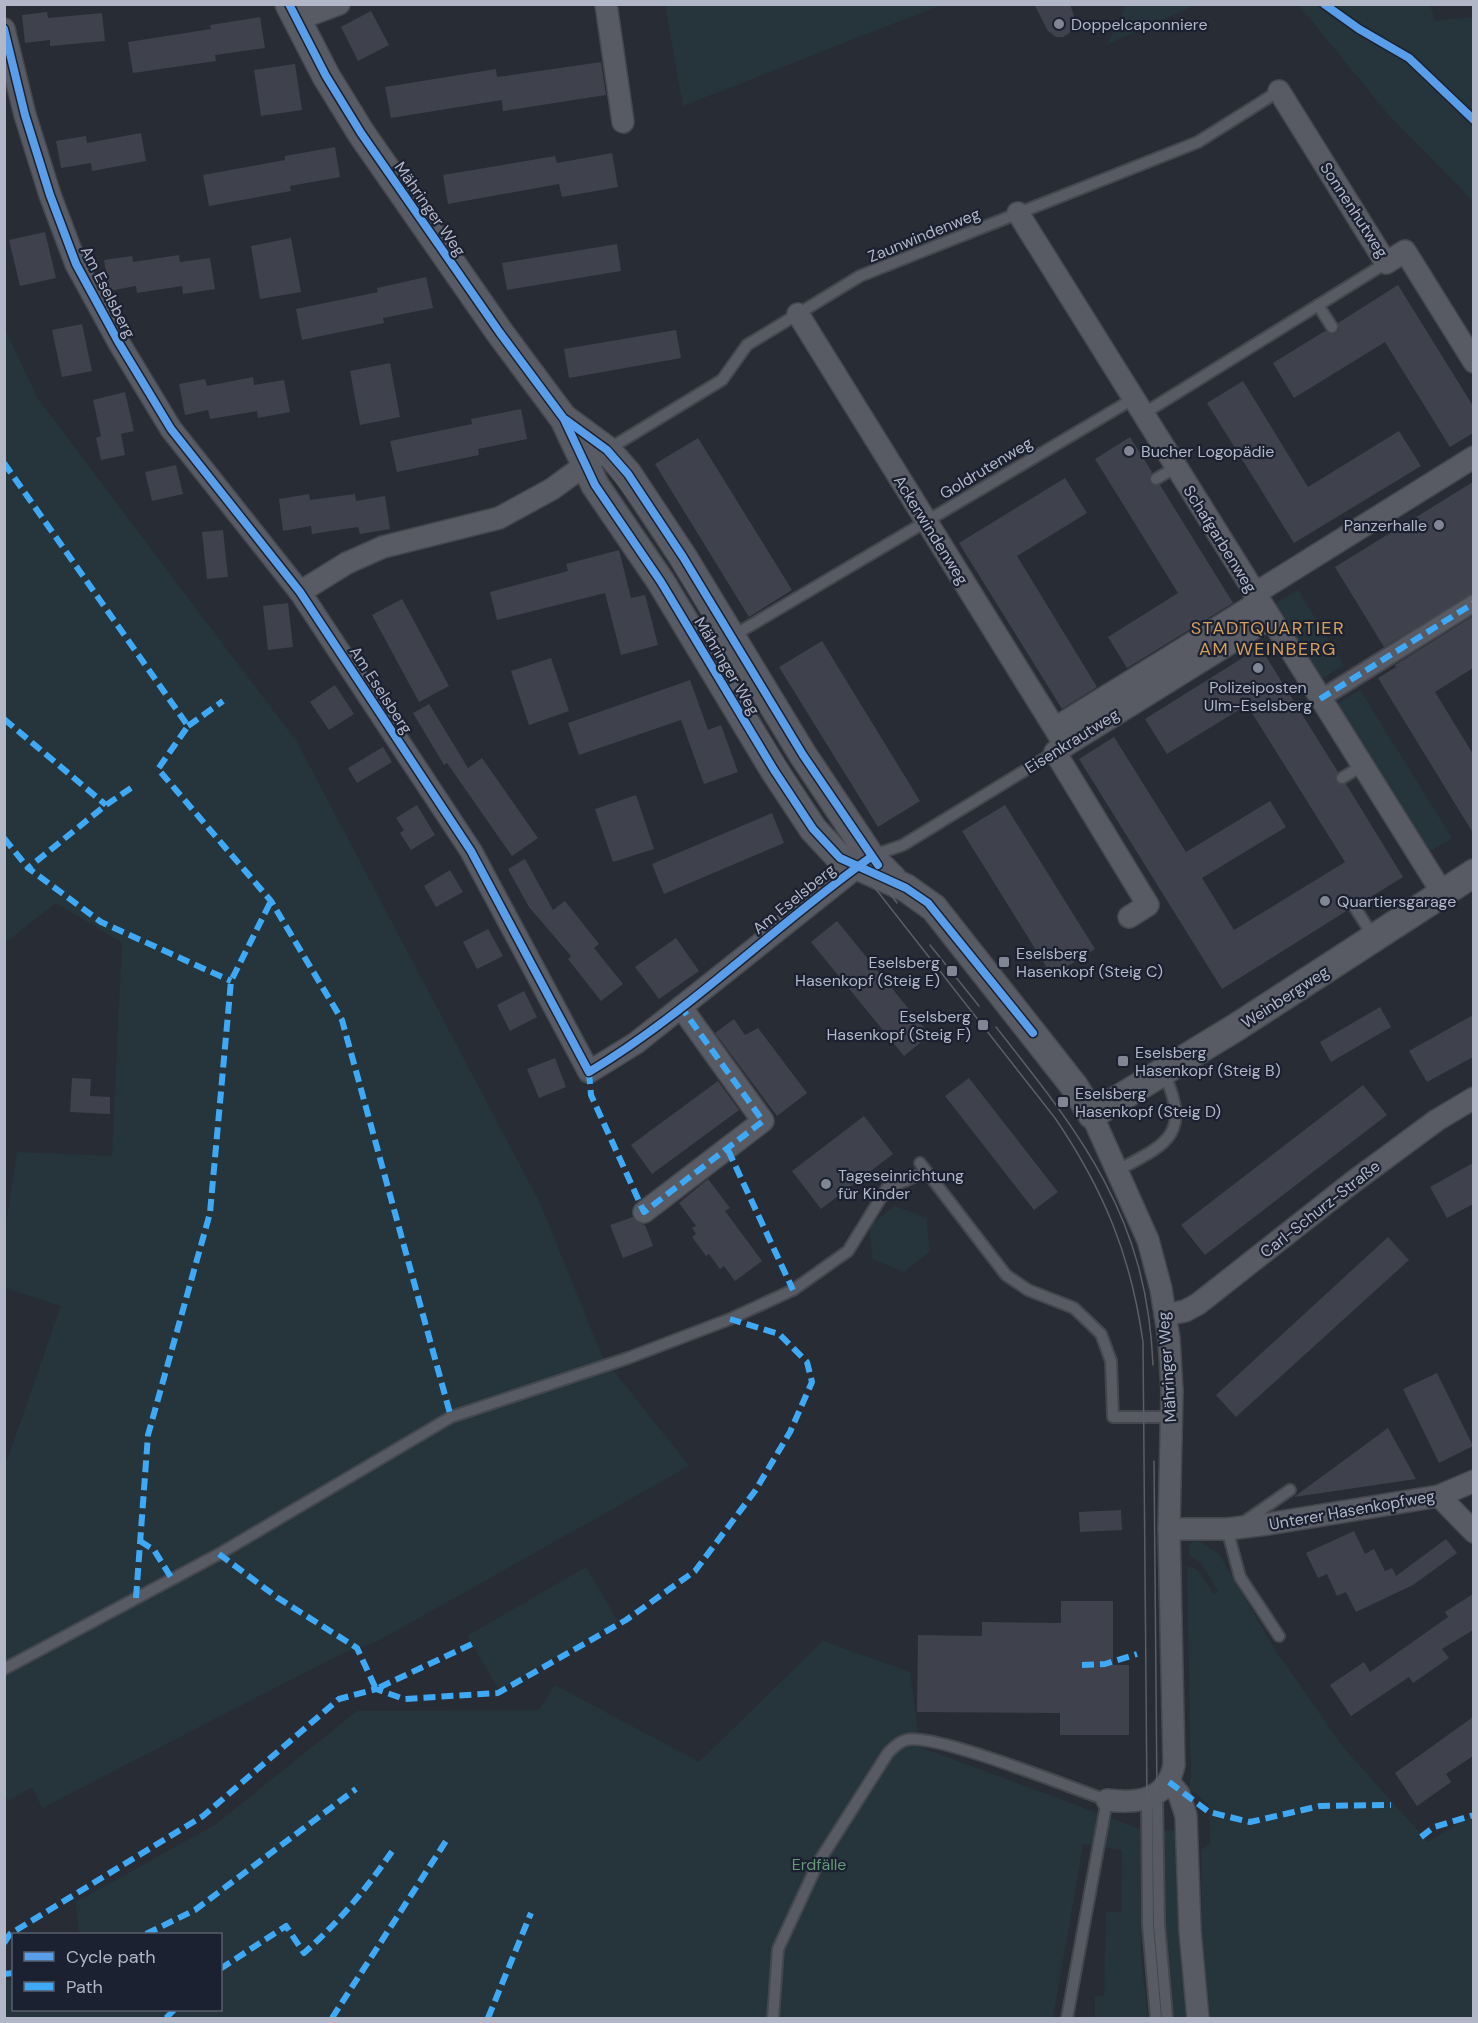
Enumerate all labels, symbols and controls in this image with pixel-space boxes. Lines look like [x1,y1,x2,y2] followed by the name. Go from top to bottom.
[1071,14,1208,35] place label: Doppelcaponniere
[1052,17,1066,31] marker: Doppelcaponniere
[390,158,470,260] street label: Mähringer Weg
[1315,158,1393,262] street label: Sonnenhutweg
[865,203,983,267] street label: Zaunwindenweg
[76,242,140,342] street label: Am Eselsberg
[936,432,1036,504] street label: Goldrutenweg
[1141,441,1274,462] place label: Bucher Logopädie
[1122,444,1136,458] marker: Bucher Logopädie
[889,471,973,589] street label: Ackerwindenweg
[1179,481,1261,597] street label: Schafgarbenweg
[1344,515,1427,536] place label: Panzerhalle
[1432,518,1446,532] marker: Panzerhalle
[689,613,765,719] street label: Mähringer Weg
[1191,616,1345,661] district label: STADTQUARTIER AM WEINBERG
[345,642,417,738] street label: Am Eselsberg
[1251,661,1265,675] marker: Polizeiposten Ulm-Eselsberg
[1204,677,1312,716] place label: Polizeiposten Ulm-Eselsberg
[1021,704,1123,778] street label: Eisenkrautweg
[748,859,840,939] street label: Am Eselsberg
[1337,891,1456,912] place label: Quartiersgarage
[1318,894,1332,908] marker: Quartiersgarage
[1016,943,1163,982] place label: Eselsberg Hasenkopf (Steig C)
[795,952,940,991] place label: Eselsberg Hasenkopf (Steig E)
[997,955,1011,969] marker: Eselsberg Hasenkopf (Steig C)
[1237,961,1333,1033] street label: Weinbergweg
[945,964,959,978] marker: Eselsberg Hasenkopf (Steig E)
[826,1006,971,1045] place label: Eselsberg Hasenkopf (Steig F)
[976,1018,990,1032] marker: Eselsberg Hasenkopf (Steig F)
[1135,1042,1281,1081] place label: Eselsberg Hasenkopf (Steig B)
[1116,1054,1130,1068] marker: Eselsberg Hasenkopf (Steig B)
[1075,1083,1221,1122] place label: Eselsberg Hasenkopf (Steig D)
[1056,1095,1070,1109] marker: Eselsberg Hasenkopf (Steig D)
[1256,1156,1384,1262] street label: Carl-Schurz-Straße
[838,1165,964,1204] place label: Tageseinrichtung für Kinder
[819,1177,833,1191] marker: Tageseinrichtung für Kinder
[1153,1311,1181,1423] street label: Mähringer Weg
[1268,1485,1437,1535] street label: Unterer Hasenkopfweg
[792,1854,846,1875] park label: Erdfälle
[12,1933,222,2011] legend
[66,1945,156,1969] text: Cycle path
[66,1975,103,1999] text: Path

